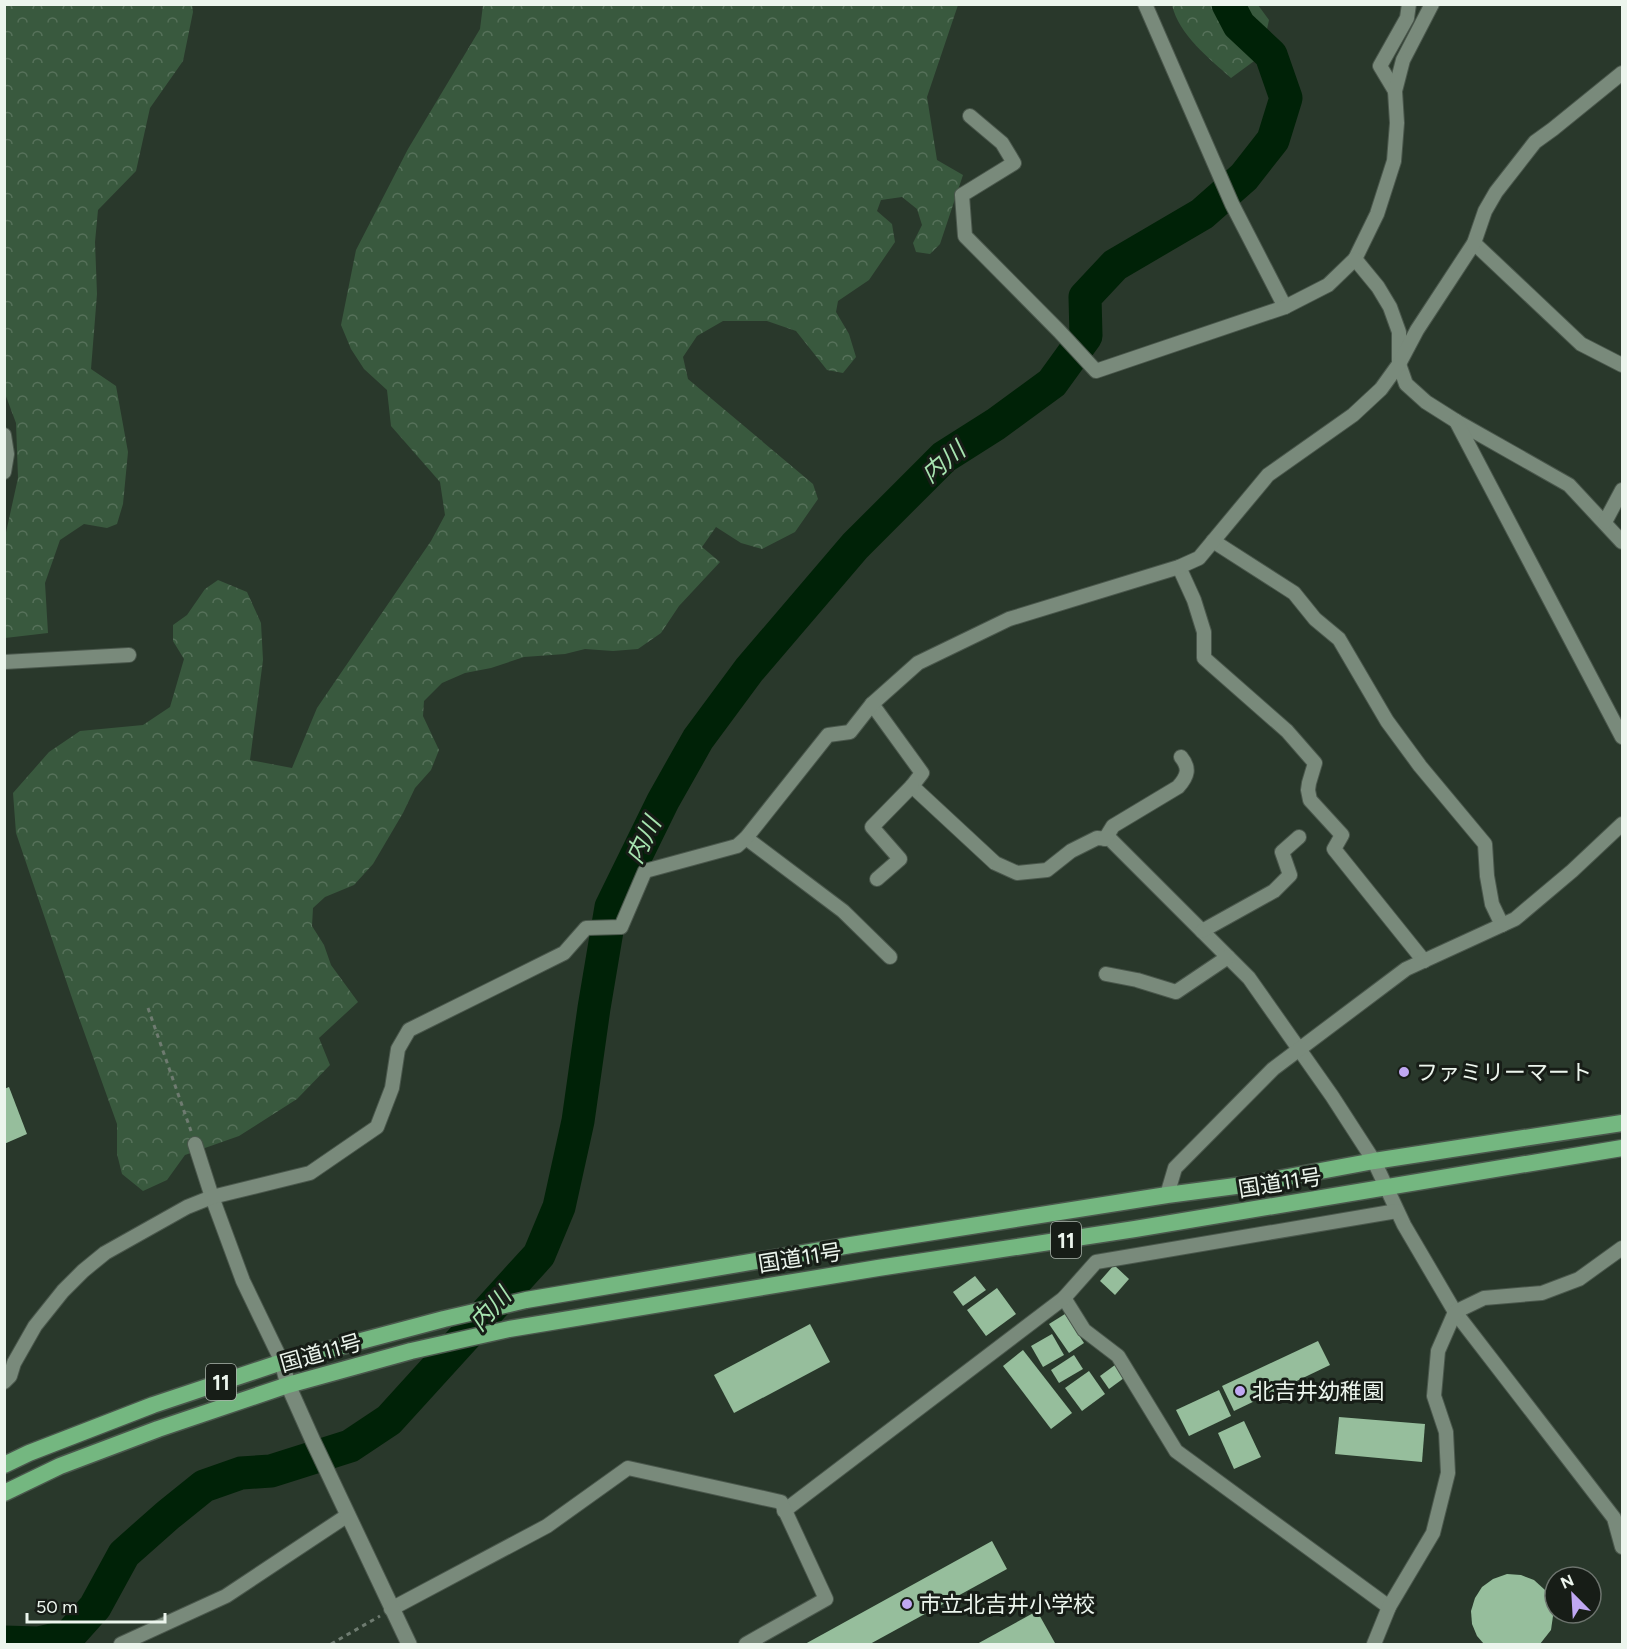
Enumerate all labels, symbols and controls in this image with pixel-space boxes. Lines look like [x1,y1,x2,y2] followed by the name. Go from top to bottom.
[915,434,973,489] water label: 内川
[619,809,668,868] water label: 内川
[1416,1059,1592,1086] place label: ファミリーマート
[1397,1065,1411,1079] marker: ファミリーマート
[1236,1163,1324,1203] street label: 国道11号
[1051,1222,1081,1258] road number: 11
[756,1238,844,1278] street label: 国道11号
[463,1279,519,1337] water label: 内川
[277,1328,365,1378] street label: 国道11号
[206,1364,236,1400] road number: 11
[1252,1378,1384,1405] place label: 北吉井幼稚園
[1233,1384,1247,1398] marker: 北吉井幼稚園
[1543,1565,1603,1625] north arrow
[1558,1571,1577,1593] text: N
[27,1586,165,1624] scale bar
[919,1591,1095,1618] place label: 市立北吉井小学校
[36,1596,78,1618] text: 50 m
[900,1597,914,1611] marker: 市立北吉井小学校

